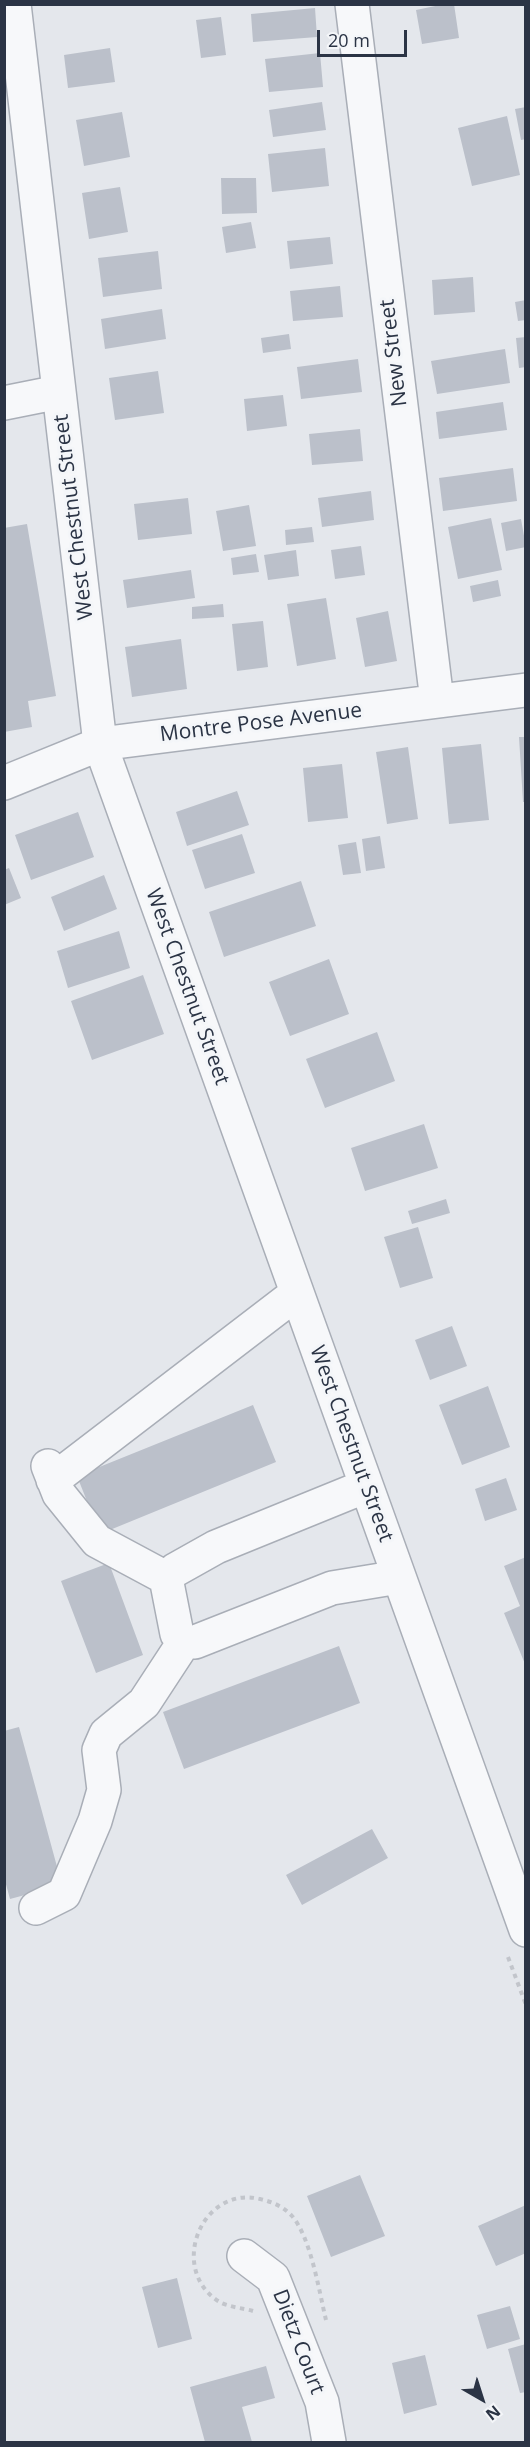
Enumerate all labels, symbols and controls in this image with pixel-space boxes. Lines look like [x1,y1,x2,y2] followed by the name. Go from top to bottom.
[320,18,410,56] scale bar
[328,28,370,52] text: 20 m
[375,298,413,408] street label: New Street
[49,413,99,621] street label: West Chestnut Street
[159,698,363,748] street label: Montre Pose Avenue
[140,885,234,1089] street label: West Chestnut Street
[304,1342,398,1546] street label: West Chestnut Street
[267,2286,329,2398] street label: Dietz Court
[452,2369,512,2429] north arrow
[481,2400,505,2426] text: N

